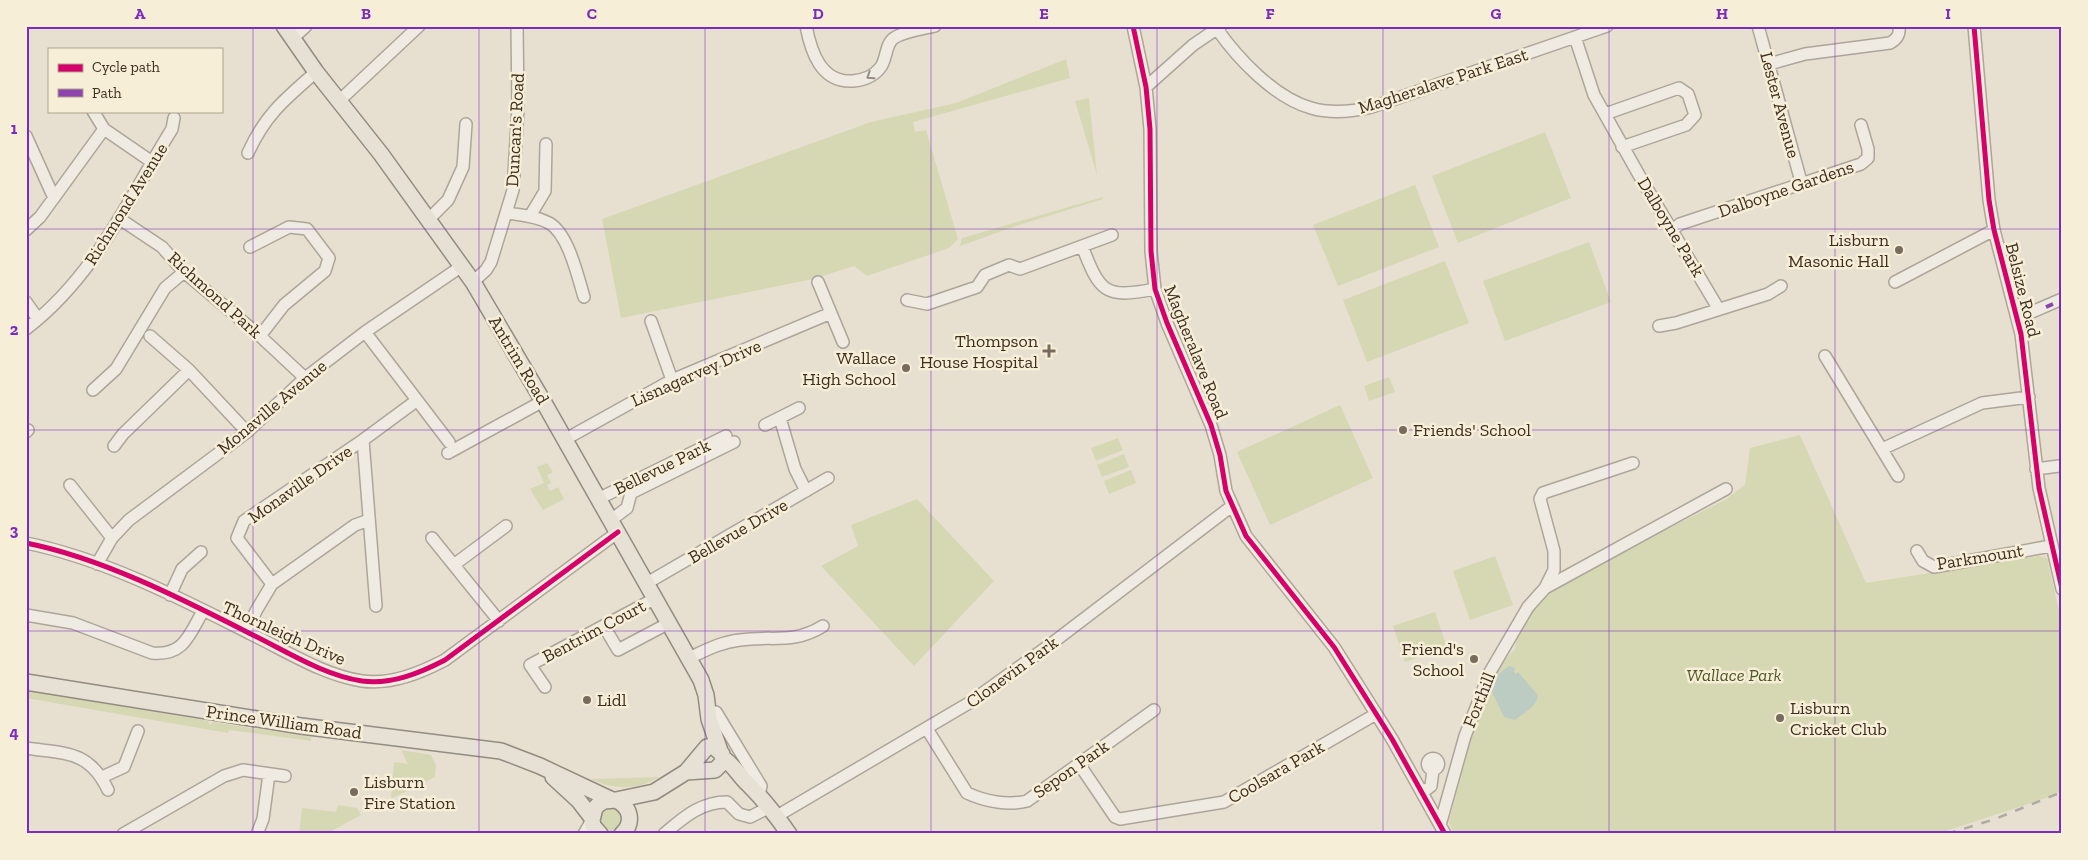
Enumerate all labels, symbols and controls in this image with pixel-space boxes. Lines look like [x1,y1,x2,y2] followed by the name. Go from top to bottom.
[135,4,146,23] text: A
[361,4,371,23] text: B
[587,4,597,23] text: C
[812,4,824,23] text: D
[1039,4,1049,23] text: E
[1265,4,1275,23] text: F
[1491,4,1502,23] text: G
[1716,4,1728,23] text: H
[1945,4,1951,23] text: I
[1355,43,1531,119] street label: Magheralave Park East
[48,48,222,112] legend
[1755,49,1805,161] street label: Lester Avenue
[92,58,161,76] text: Cycle path
[866,69,875,79] one-way arrow
[501,72,529,188] street label: Duncan's Road
[92,84,122,102] text: Path
[11,119,18,138] text: 1
[80,139,172,269] street label: Richmond Avenue
[1715,155,1857,223] street label: Dalboyne Gardens
[1633,173,1710,281] street label: Dalboyne Park
[1788,229,1890,272] place label: Lisburn Masonic Hall
[2001,240,2045,340] street label: Belsize Road
[1893,244,1905,256] marker: Lisburn Masonic Hall
[163,247,267,344] street label: Richmond Park
[1159,282,1233,422] street label: Magheralave Road
[484,312,554,408] street label: Antrim Road
[10,320,19,339] text: 2
[920,330,1039,373] place label: Thompson House Hospital
[628,334,764,412] street label: Lisnagarvey Drive
[1042,344,1056,358] marker: Thompson House Hospital
[802,347,896,390] place label: Wallace High School
[213,355,331,459] street label: Monaville Avenue
[900,362,912,374] marker: Wallace High School
[1413,419,1531,441] place label: Friends' School
[1397,424,1409,436] marker: Friends' School
[610,434,714,500] street label: Bellevue Park
[244,440,356,528] street label: Monaville Drive
[684,494,792,568] street label: Bellevue Drive
[10,521,19,540] text: 3
[1935,539,2025,575] street label: Parkmount
[539,594,650,667] street label: Bentrim Court
[219,596,349,670] street label: Thornleigh Drive
[962,631,1063,713] street label: Clonevin Park
[1402,638,1464,681] place label: Friend's School
[1468,653,1480,665] marker: Friend's School
[1686,664,1782,686] park label: Wallace Park
[1458,669,1500,731] street label: Forthill
[597,689,627,711] place label: Lidl
[581,694,593,706] marker: Lidl
[1790,697,1887,740] place label: Lisburn Cricket Club
[205,700,363,744] street label: Prince William Road
[1774,712,1786,724] marker: Lisburn Cricket Club
[9,723,19,742] text: 4
[1029,735,1114,803] street label: Sepon Park
[1224,735,1329,808] street label: Coolsara Park
[364,771,456,814] place label: Lisburn Fire Station
[348,786,360,798] marker: Lisburn Fire Station

